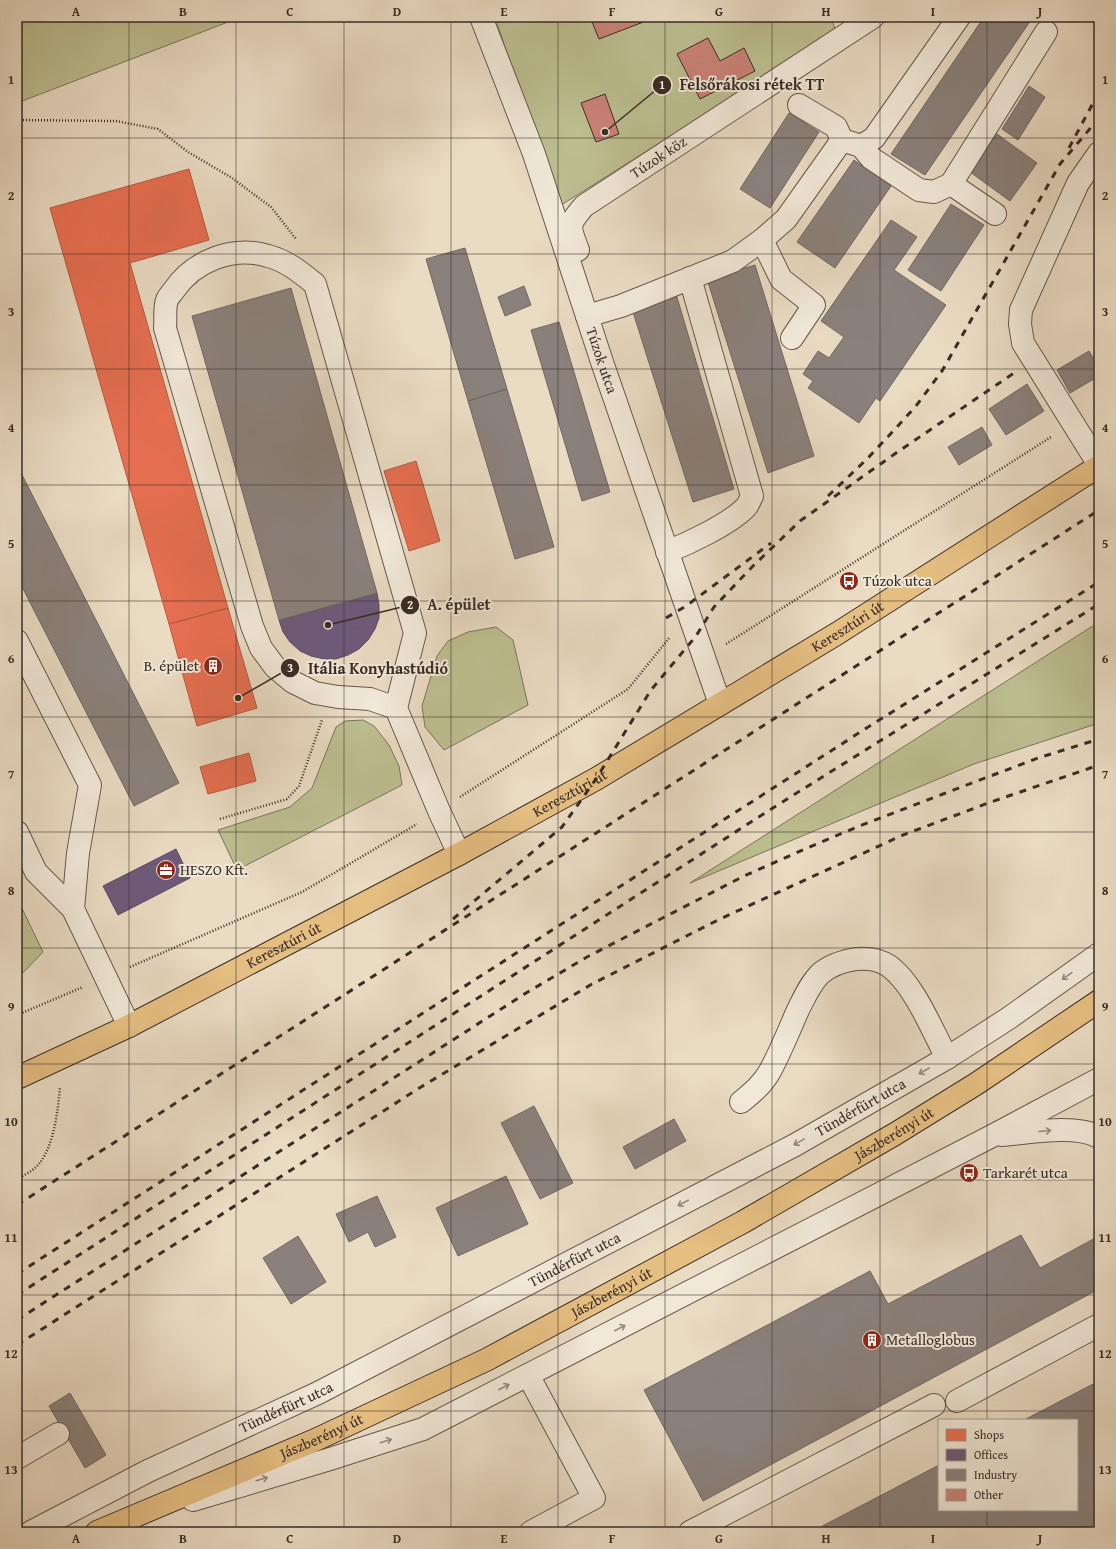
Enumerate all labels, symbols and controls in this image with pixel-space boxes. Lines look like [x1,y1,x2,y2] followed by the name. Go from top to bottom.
[72,2,81,21] text: A
[179,2,187,21] text: B
[286,2,294,21] text: C
[393,2,401,21] text: D
[501,2,508,21] text: E
[609,2,616,21] text: F
[715,2,723,21] text: G
[821,2,831,21] text: H
[931,2,935,21] text: I
[1036,2,1043,21] text: J
[8,70,14,89] text: 1
[1102,70,1108,89] text: 1
[652,71,832,99] callout: Felsőrákosi rétek TT
[680,72,825,96] text: Felsőrákosi rétek TT
[659,76,665,93] text: 1
[626,130,691,183] street label: Túzok köz
[8,186,15,205] text: 2
[1102,186,1109,205] text: 2
[8,302,14,321] text: 3
[1102,302,1108,321] text: 3
[581,324,623,396] street label: Túzok utca
[8,418,15,437] text: 4
[1102,418,1109,437] text: 4
[8,534,15,553] text: 5
[1102,534,1109,553] text: 5
[838,570,860,592] bus stop icon: Túzok utca
[863,570,932,591] place label: Túzok utca
[400,591,499,619] callout: A. épület
[427,592,491,616] text: A. épület
[807,595,888,657] street label: Keresztúri út
[407,596,413,613] text: 2
[8,649,15,668] text: 6
[1102,649,1109,668] text: 6
[280,654,456,682] callout: Itália Konyhastúdió
[144,655,200,676] place label: B. épület
[202,655,224,677] building icon: B. épület
[308,656,448,680] text: Itália Konyhastúdió
[287,659,293,676] text: 3
[529,763,611,822] street label: Keresztúri út
[8,765,15,784] text: 7
[1102,765,1109,784] text: 7
[155,859,177,881] office icon: HESZO Kft.
[180,859,248,880] place label: HESZO Kft.
[8,881,15,900] text: 8
[1102,881,1109,900] text: 8
[242,916,325,973] street label: Keresztúri út
[1062,972,1073,980] one-way arrow
[8,997,15,1016] text: 9
[1102,997,1109,1016] text: 9
[918,1067,930,1075] one-way arrow
[811,1073,909,1141] street label: Tündérfürt utca
[848,1101,938,1166] street label: Jászberényi út
[4,1112,18,1131] text: 10
[1098,1112,1112,1131] text: 10
[1038,1128,1051,1135] one-way arrow
[793,1139,805,1147] one-way arrow
[958,1162,980,1184] bus stop icon: Tarkarét utca
[983,1162,1068,1183] place label: Tarkarét utca
[678,1199,690,1207] one-way arrow
[524,1227,624,1292] street label: Tündérfürt utca
[4,1228,18,1247] text: 11
[1098,1228,1112,1247] text: 11
[565,1261,656,1323] street label: Jászberényi út
[614,1323,626,1331] one-way arrow
[861,1329,883,1351] building icon: Metalloglobus
[886,1329,975,1350] place label: Metalloglobus
[4,1344,18,1363] text: 12
[1098,1344,1112,1363] text: 12
[236,1376,336,1438] street label: Tündérfürt utca
[498,1383,510,1390] one-way arrow
[275,1408,367,1465] street label: Jászberényi út
[938,1419,1078,1511] legend
[974,1426,1004,1443] text: Shops
[380,1437,393,1444] one-way arrow
[974,1446,1008,1463] text: Offices
[4,1460,18,1479] text: 13
[1098,1460,1112,1479] text: 13
[974,1466,1017,1483] text: Industry
[255,1475,268,1482] one-way arrow
[974,1486,1003,1503] text: Other
[72,1529,81,1548] text: A
[179,1529,187,1548] text: B
[286,1529,294,1548] text: C
[393,1529,401,1548] text: D
[501,1529,508,1548] text: E
[609,1529,616,1548] text: F
[715,1529,723,1548] text: G
[821,1529,831,1548] text: H
[931,1529,935,1548] text: I
[1036,1529,1043,1548] text: J

